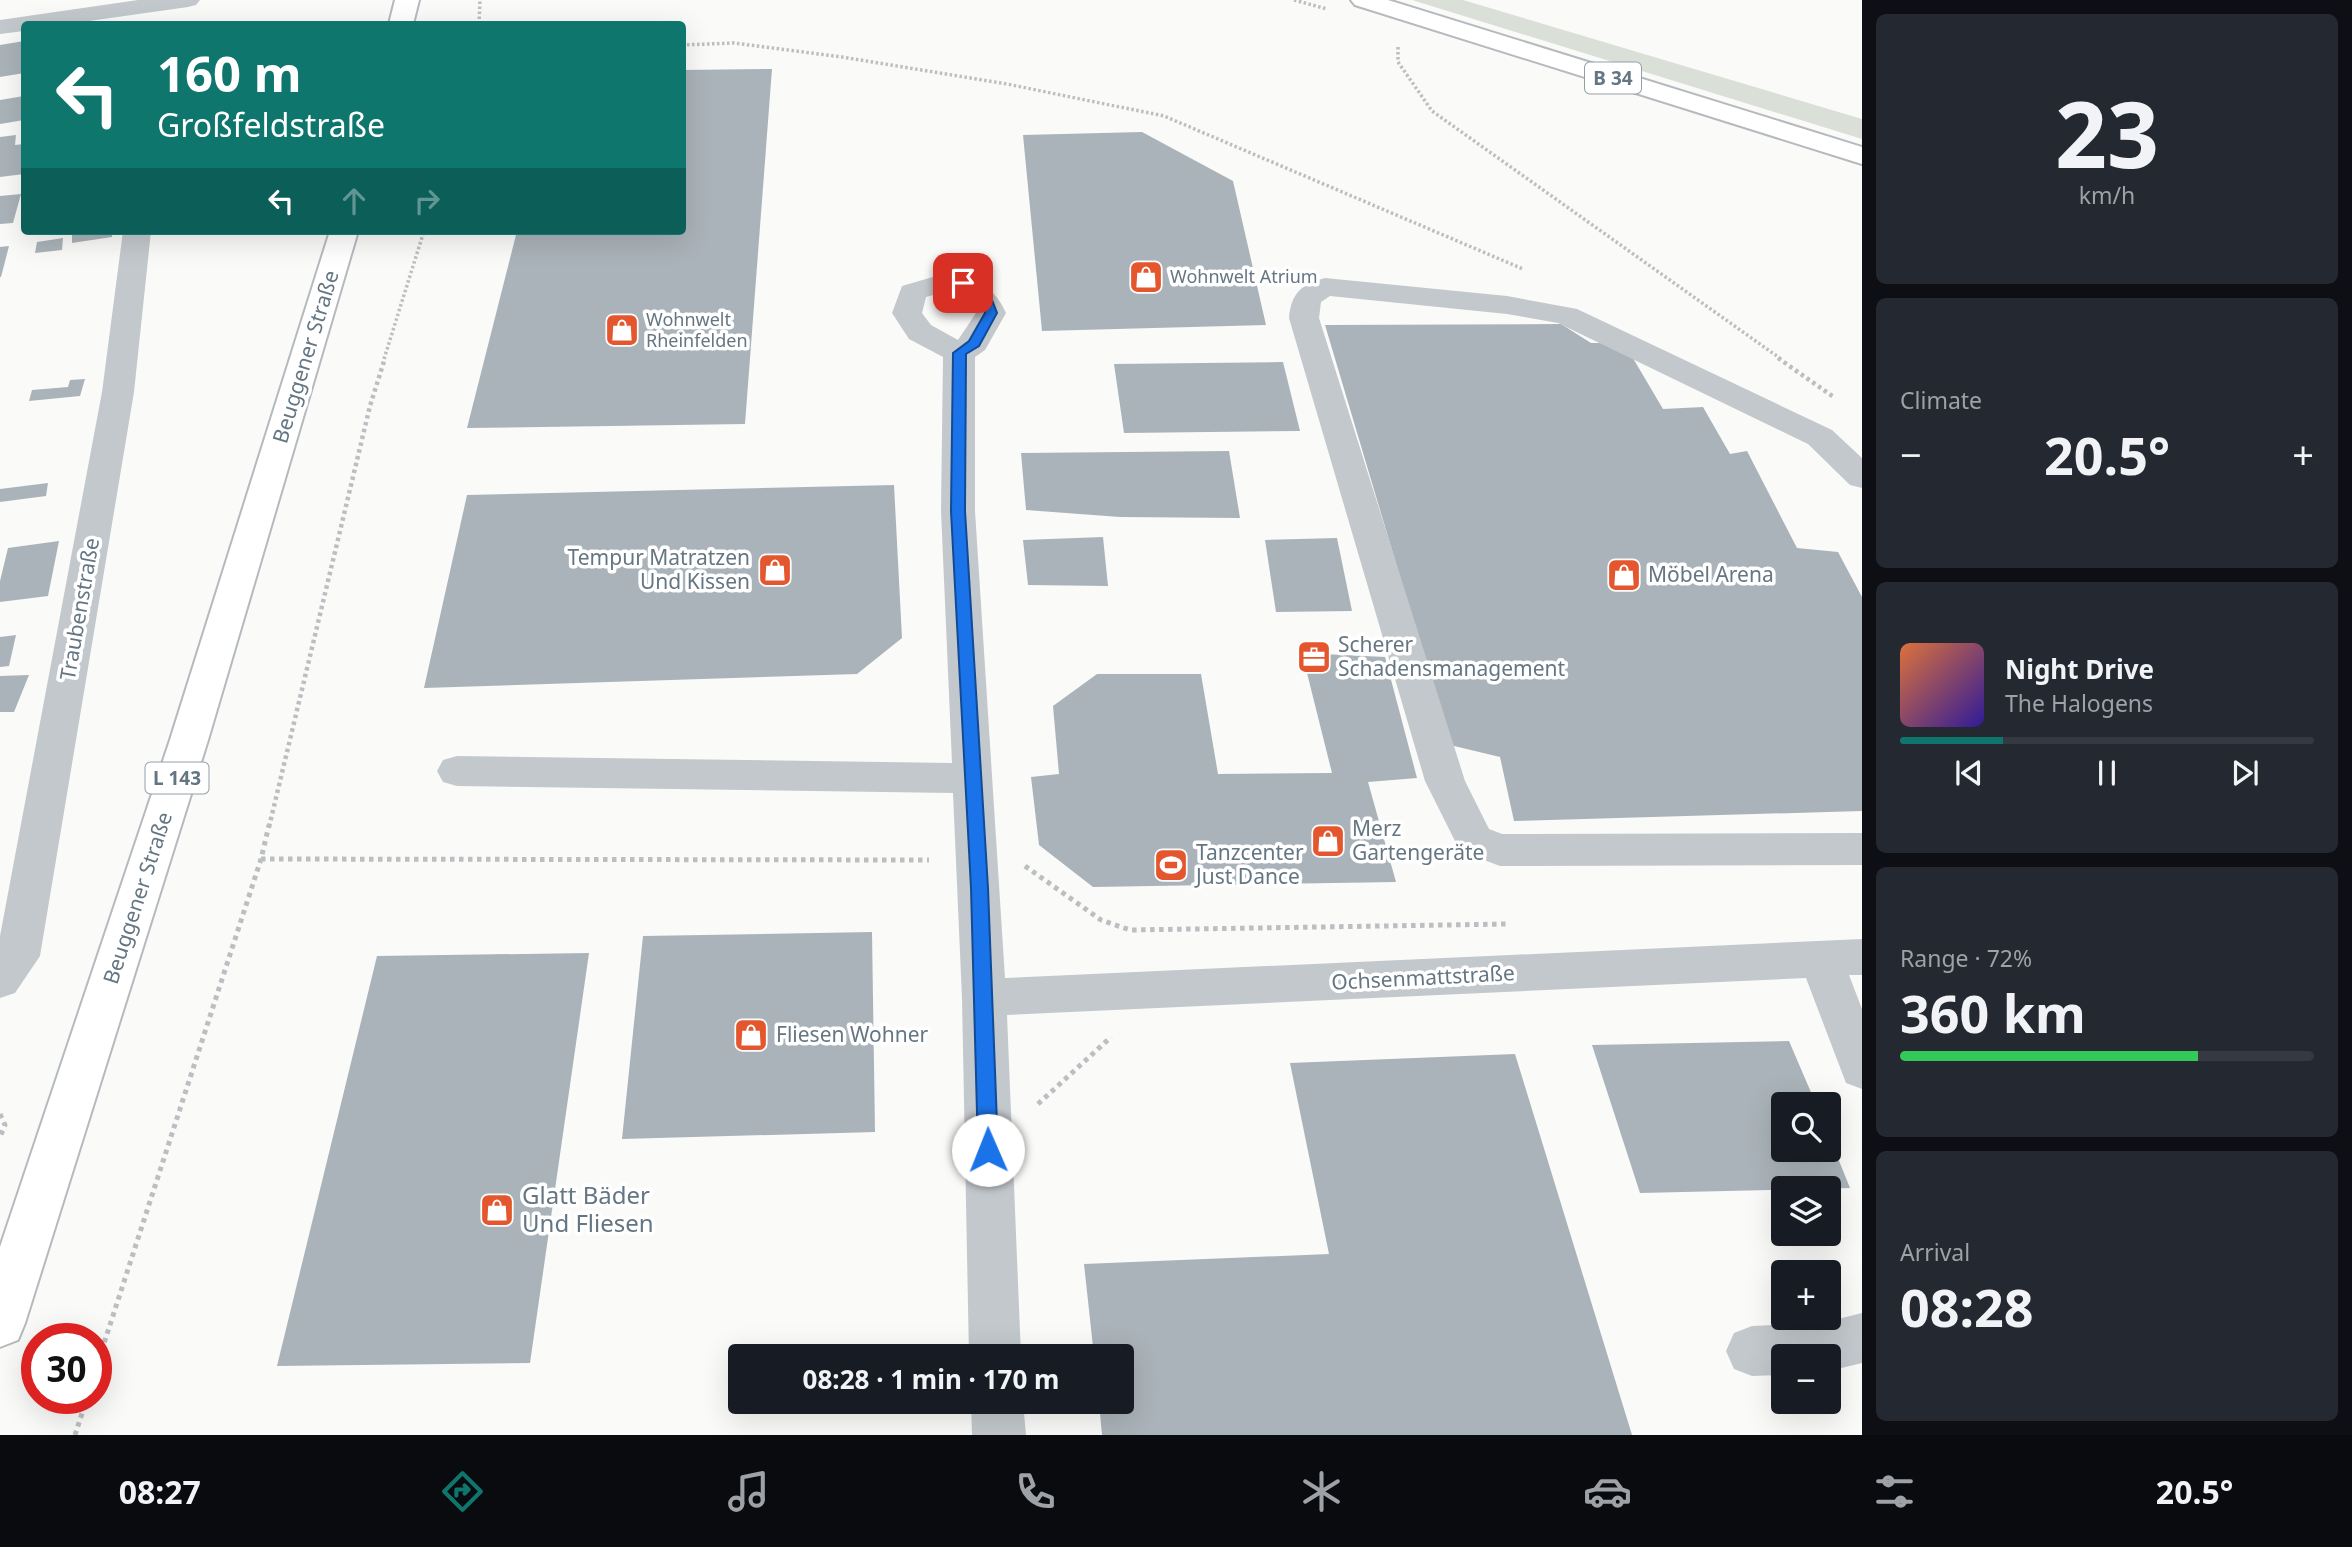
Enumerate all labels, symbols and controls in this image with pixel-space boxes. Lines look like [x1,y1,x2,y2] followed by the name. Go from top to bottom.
[157,40,302,106] text: 160 m
[42,49,133,140] icon: left
[1585,62,1641,94] road number: B 34
[2055,71,2159,195] text: 23
[157,103,385,146] text: Großfeldstraße
[2079,179,2135,211] text: km/h
[262,182,300,220] icon: left
[335,182,373,220] icon: ahead
[408,182,446,220] icon: right
[933,253,993,313] pin
[1127,258,1165,296] shop icon: Wohnwelt Atrium
[944,264,982,302] icon: arrive
[1170,264,1318,288] place label: Wohnwelt Atrium
[265,267,345,447] street label: Beuggener Straße
[646,307,748,352] place label: Wohnwelt Rheinfelden
[603,311,641,349] shop icon: Wohnwelt Rheinfelden
[1900,384,1982,416] text: Climate
[2044,419,2170,490] text: 20.5°
[1900,428,1922,480] text: −
[2292,428,2314,480] text: +
[53,535,105,682] street label: Traubenstraße
[568,543,750,595] place label: Tempur Matratzen Und Kissen
[756,551,794,589] shop icon: Tempur Matratzen Und Kissen
[1605,556,1643,594] shop icon: Möbel Arena
[1648,560,1774,588] place label: Möbel Arena
[1338,630,1566,682] place label: Scherer Schadensmanagement
[1295,638,1333,676] office icon: Scherer Schadensmanagement
[2005,651,2154,687] text: Night Drive
[2005,687,2153,719] text: The Halogens
[1950,754,1988,792] icon: previous
[2088,754,2126,792] icon: pause
[2226,754,2264,792] icon: next
[146,762,208,793] road number: L 143
[96,808,178,987] street label: Beuggener Straße
[1352,814,1484,866] place label: Merz Gartengeräte
[1309,822,1347,860] shop icon: Merz Gartengeräte
[1194,838,1304,890] place label: Tanzcenter Just Dance
[1152,846,1190,884] sports icon: Tanzcenter Just Dance
[1900,942,2032,974] text: Range · 72%
[1330,958,1515,996] street label: Ochsenmattstraße
[1900,977,2086,1048] text: 360 km
[732,1016,770,1054] shop icon: Fliesen Wohner
[776,1020,929,1048] place label: Fliesen Wohner
[1771,1092,1841,1414] map controls
[1771,1092,1841,1162] button: search
[951,1113,1025,1187] position arrow
[1771,1176,1841,1246] button: layers
[522,1178,654,1239] place label: Glatt Bäder Und Fliesen
[478,1191,516,1229] shop icon: Glatt Bäder Und Fliesen
[1900,1236,1970,1268] text: Arrival
[1771,1260,1841,1330] button: +
[1900,1271,2034,1342] text: 08:28
[21,1323,112,1414] speed limit sign: 30
[1771,1344,1841,1414] button: −
[803,1361,1059,1397] text: 08:28 · 1 min · 170 m
[438,1467,487,1516] icon: directions
[724,1467,773,1516] icon: music
[1011,1467,1060,1516] icon: phone
[1297,1467,1346,1516] icon: climate
[1583,1467,1632,1516] icon: car
[1870,1467,1919,1516] icon: filters
[119,1470,201,1513] text: 08:27
[2156,1470,2233,1513] text: 20.5°

